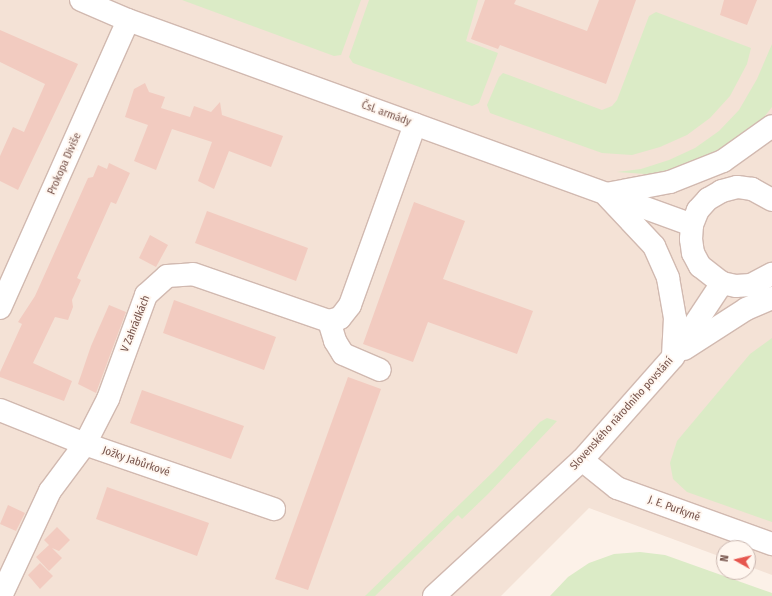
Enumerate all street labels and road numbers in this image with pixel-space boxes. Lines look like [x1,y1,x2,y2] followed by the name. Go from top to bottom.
[359,99,413,129] street label: Čsl. armády
[45,131,85,197] street label: Prokopa Diviše
[119,294,153,354] street label: V Zahrádkách
[568,355,676,473] street label: Slovenského národního povstání
[100,444,172,480] street label: Jožky Jabůrkové
[646,494,702,524] street label: J. E. Purkyně

